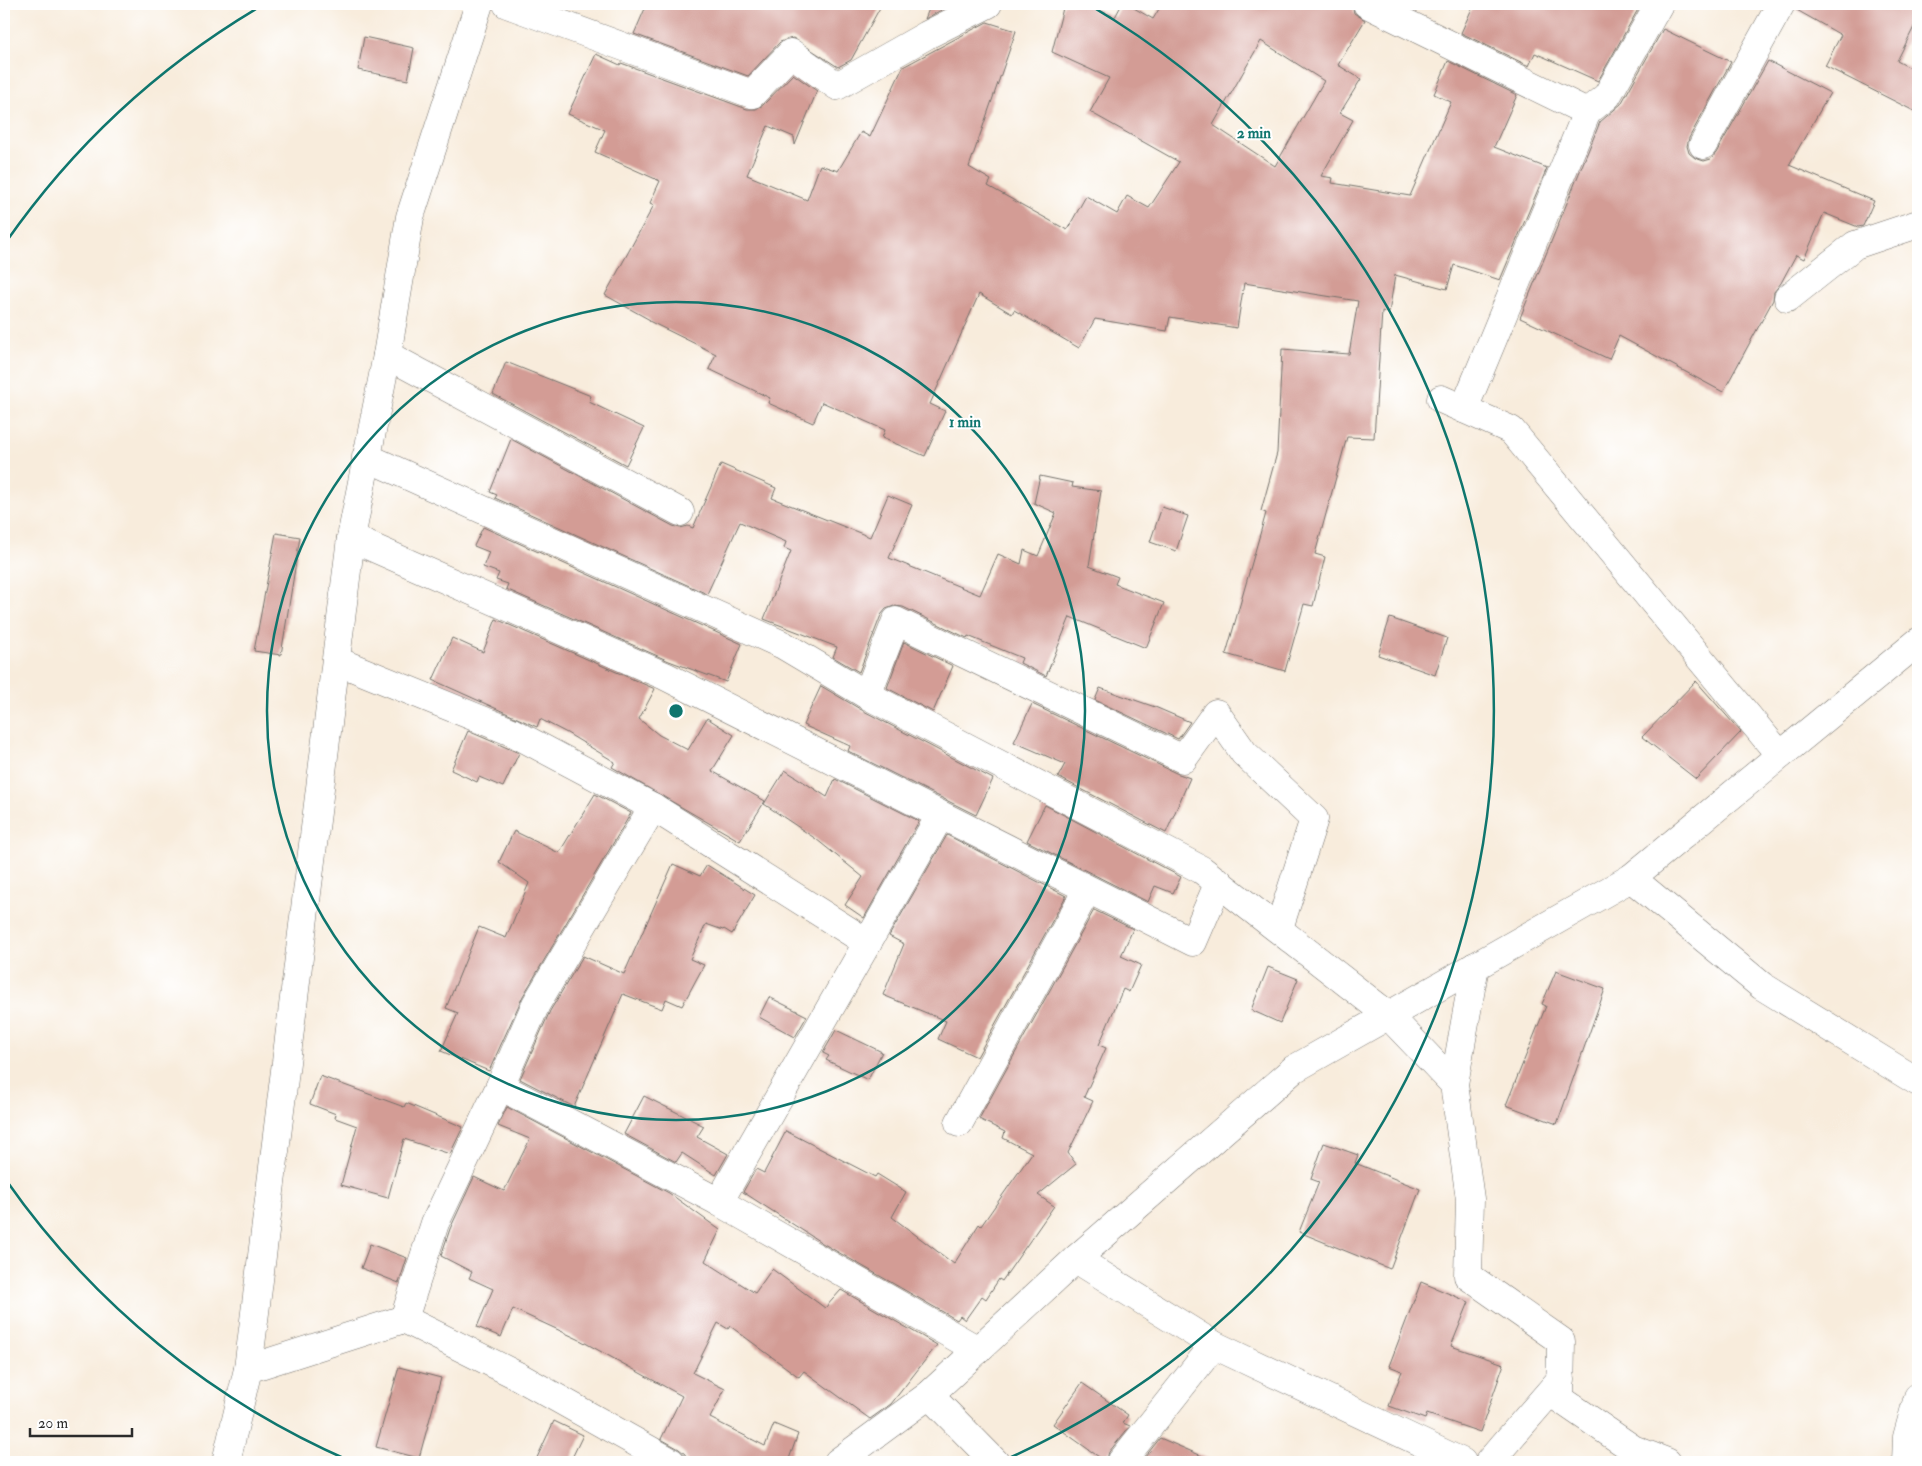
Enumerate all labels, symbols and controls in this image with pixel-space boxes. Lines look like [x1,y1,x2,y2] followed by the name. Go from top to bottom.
[1237,124,1271,143] text: 2 min
[949,413,981,432] text: 1 min
[667,702,685,720] centre of rings
[30,1406,132,1438] scale bar
[38,1414,68,1433] text: 20 m

